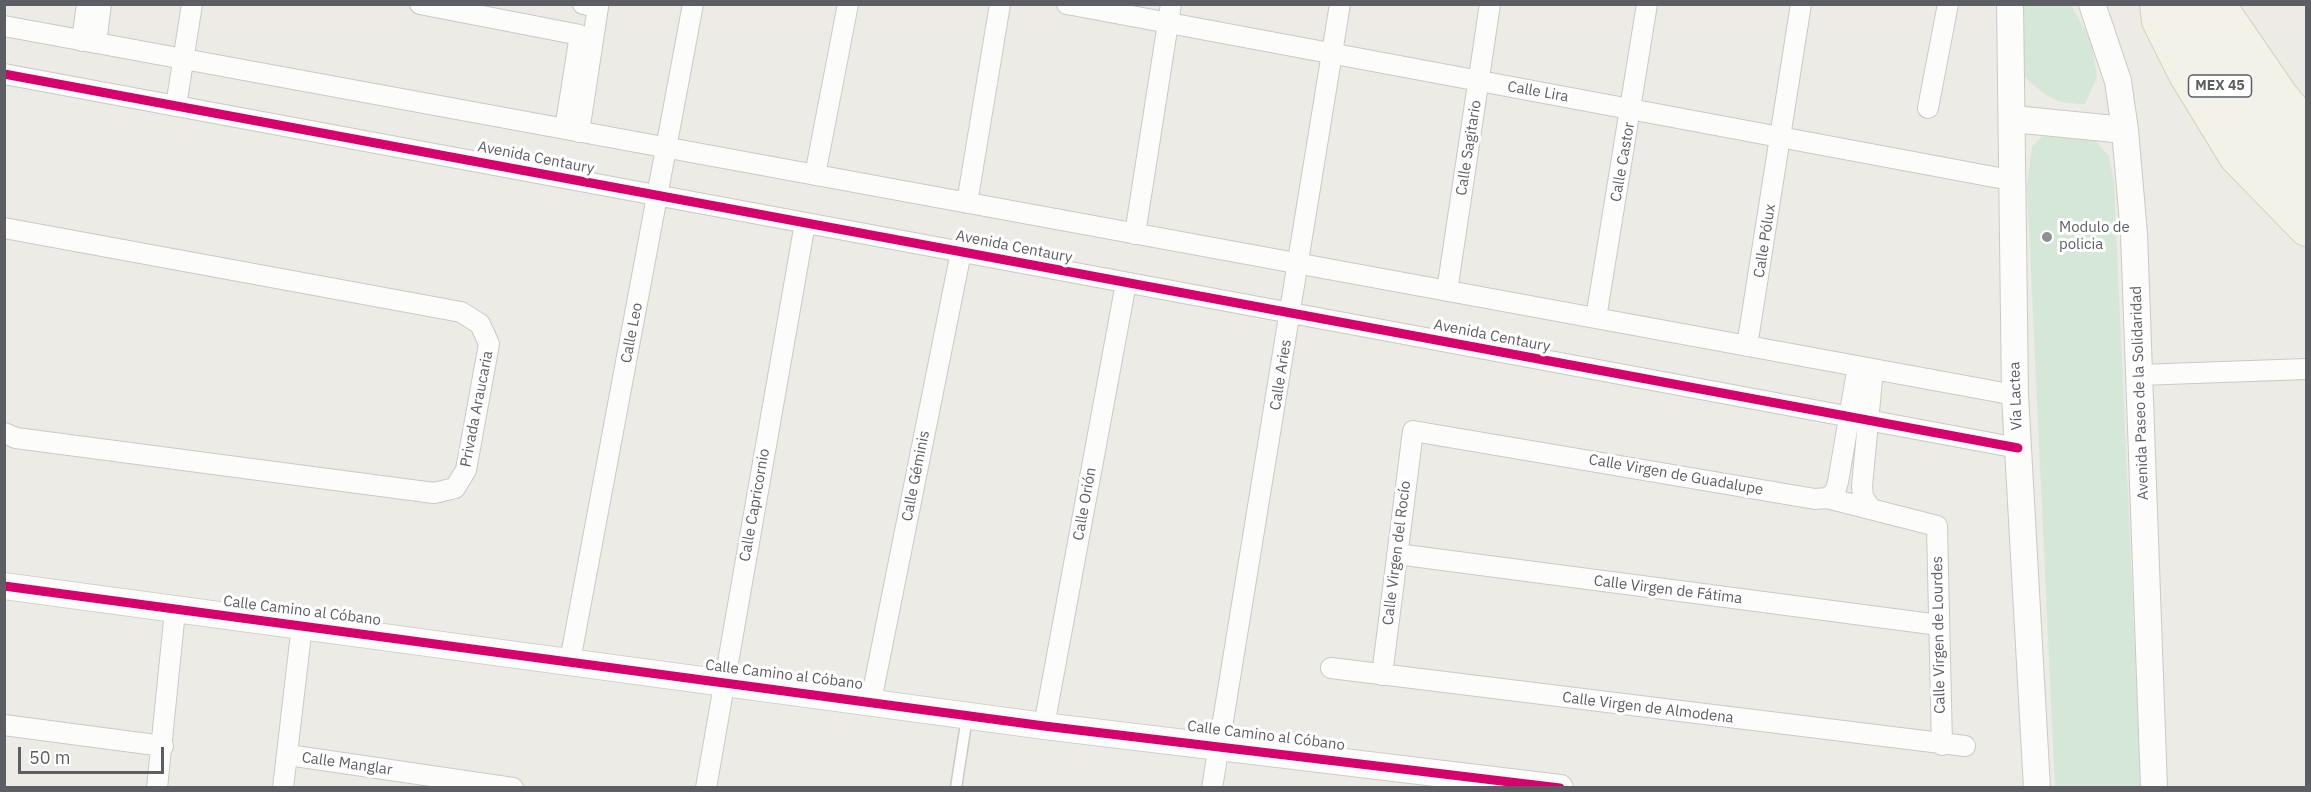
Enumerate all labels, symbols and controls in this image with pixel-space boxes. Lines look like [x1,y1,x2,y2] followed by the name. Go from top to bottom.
[2188,75,2252,97] road number: MEX 45
[1506,78,1570,106] street label: Calle Lira
[1453,99,1485,197] street label: Calle Sagitario
[1607,121,1639,203] street label: Calle Castor
[476,138,596,178] street label: Avenida Centaury
[1750,203,1780,279] street label: Calle Pólux
[2059,219,2130,254] place label: Modulo de policia
[954,227,1074,267] street label: Avenida Centaury
[2040,230,2054,244] marker: Modulo de policia
[2127,286,2153,500] street label: Avenida Paseo de la Solidaridad
[617,301,647,365] street label: Calle Leo
[1432,316,1552,356] street label: Avenida Centaury
[1267,338,1295,412] street label: Calle Aries
[457,349,497,469] street label: Privada Araucaria
[2006,361,2026,431] street label: Vía Lactea
[898,429,934,523] street label: Calle Géminis
[736,447,774,563] street label: Calle Capricornio
[1587,451,1765,499] street label: Calle Virgen de Guadalupe
[1070,466,1100,542] street label: Calle Orión
[1379,480,1415,626] street label: Calle Virgen del Rocío
[1929,556,1949,714] street label: Calle Virgen de Lourdes
[1593,572,1743,608] street label: Calle Virgen de Fátima
[222,592,382,630] street label: Calle Camino al Cóbano
[704,656,864,694] street label: Calle Camino al Cóbano
[1561,689,1735,727] street label: Calle Virgen de Almodena
[1186,717,1346,755] street label: Calle Camino al Cóbano
[21,735,166,773] scale bar
[29,746,71,769] text: 50 m
[300,749,394,779] street label: Calle Manglar

